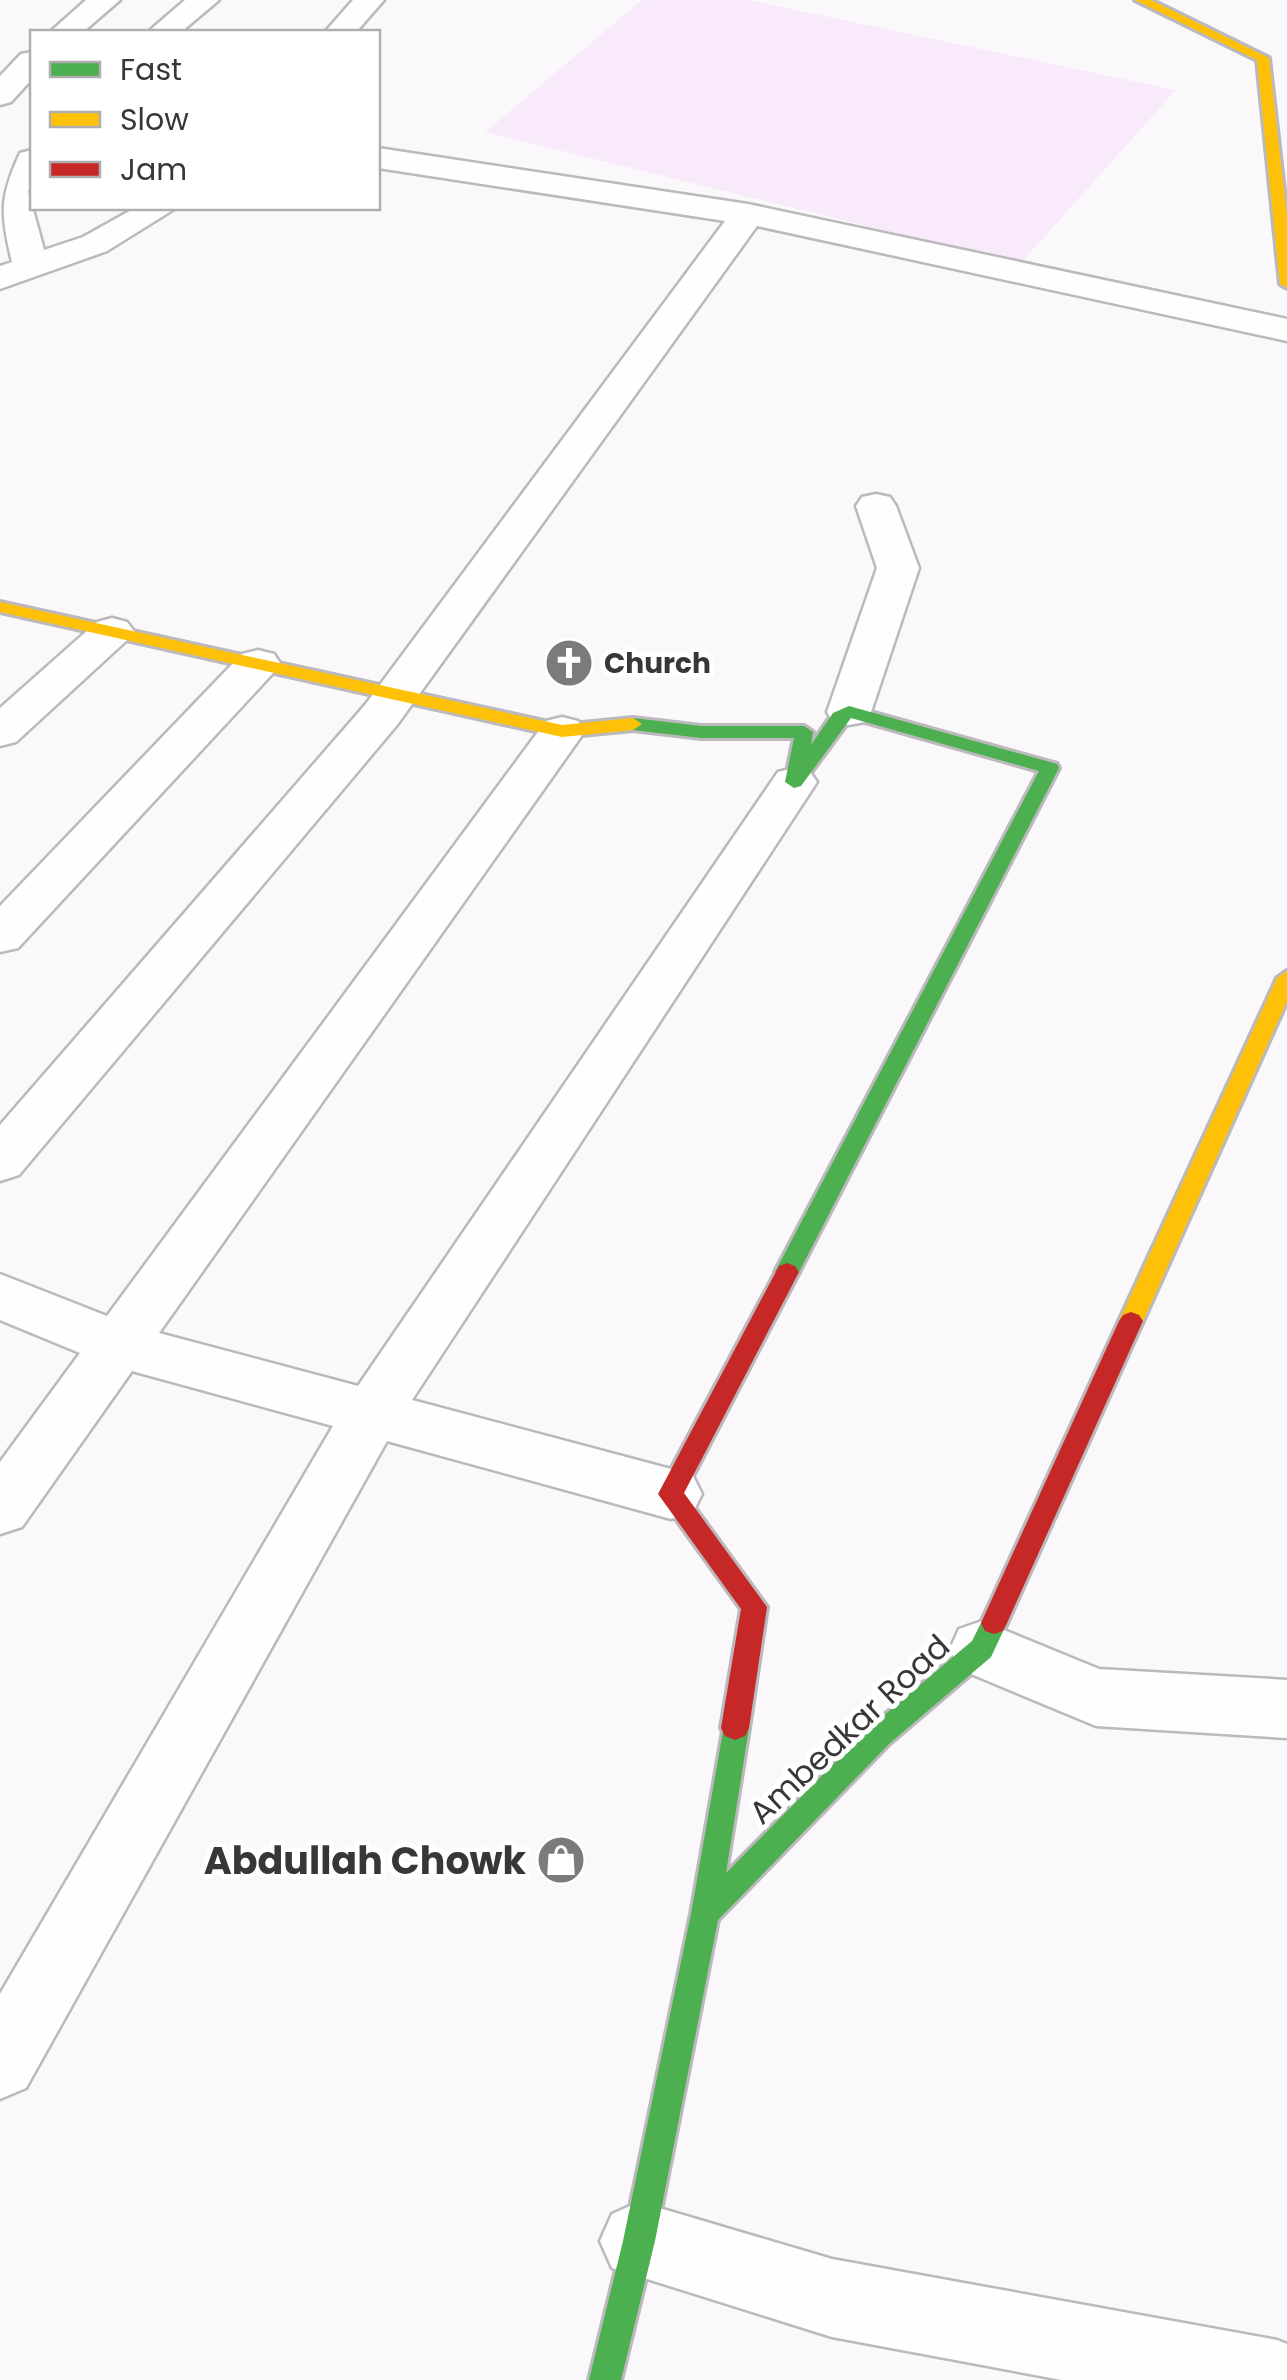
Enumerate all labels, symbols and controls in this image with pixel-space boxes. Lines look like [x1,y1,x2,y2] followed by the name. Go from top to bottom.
[30,30,380,210] legend
[120,48,182,91] text: Fast
[120,98,189,141] text: Slow
[120,148,187,191] text: Jam
[543,637,595,689] church icon: Church
[604,644,711,683] place label: Church
[739,1624,959,1834] street label: Ambedkar Road
[204,1834,527,1887] place label: Abdullah Chowk
[535,1834,587,1886] shop icon: Abdullah Chowk

